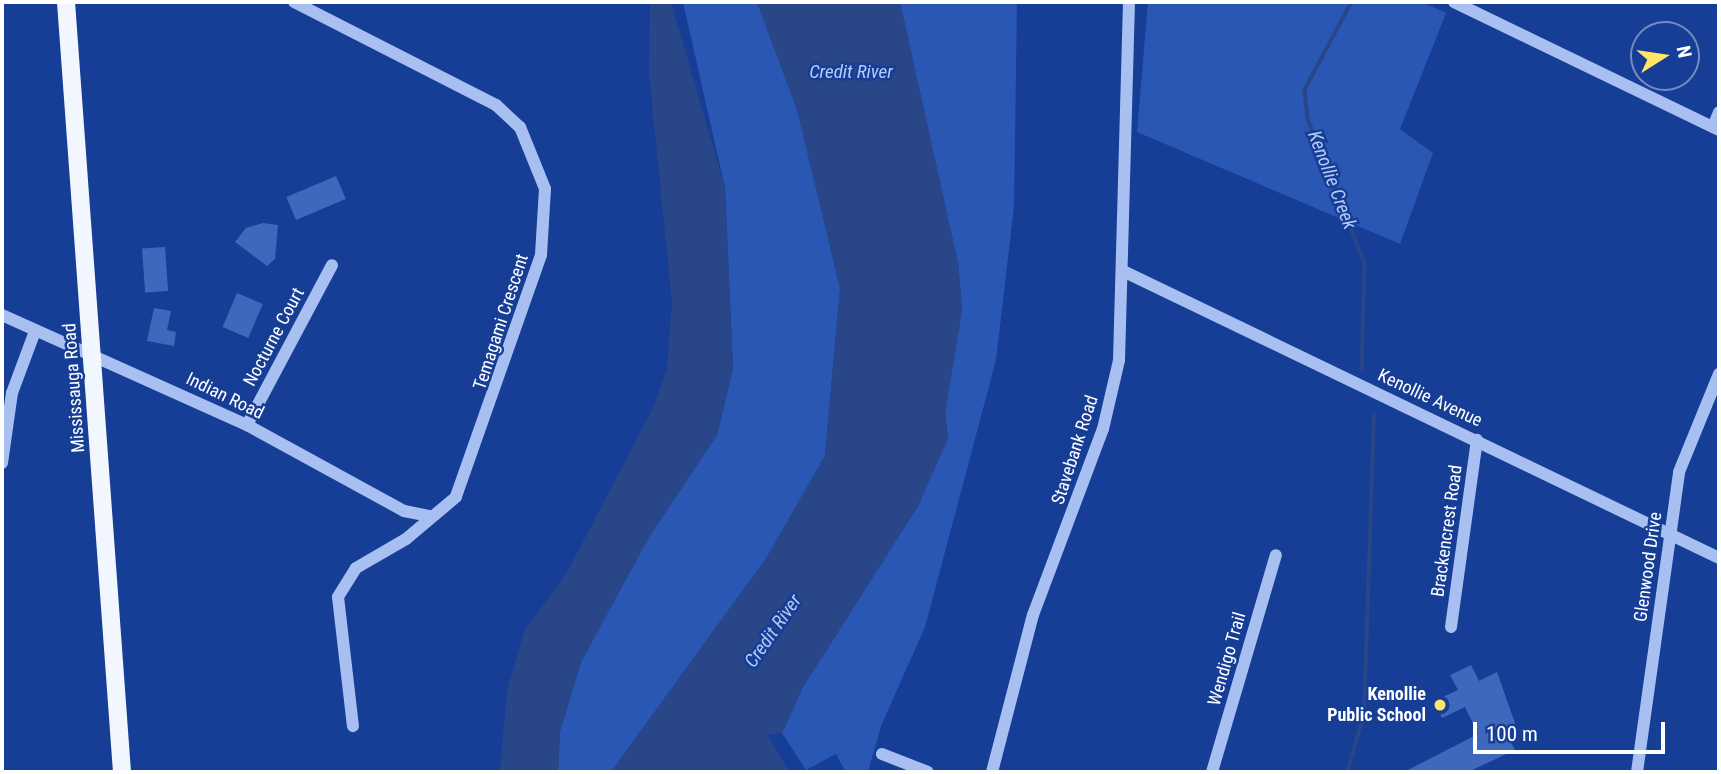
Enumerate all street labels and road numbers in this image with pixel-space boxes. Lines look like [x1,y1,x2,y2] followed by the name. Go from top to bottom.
[469,251,533,393] street label: Temagami Crescent
[239,284,309,390] street label: Nocturne Court
[59,323,89,453] street label: Mississauga Road
[1374,364,1486,432] street label: Kenollie Avenue
[183,368,267,424] street label: Indian Road
[1047,393,1103,507] street label: Stavebank Road
[1427,464,1467,598] street label: Brackencrest Road
[1630,511,1666,623] street label: Glenwood Drive
[1203,610,1251,708] street label: Wendigo Trail

